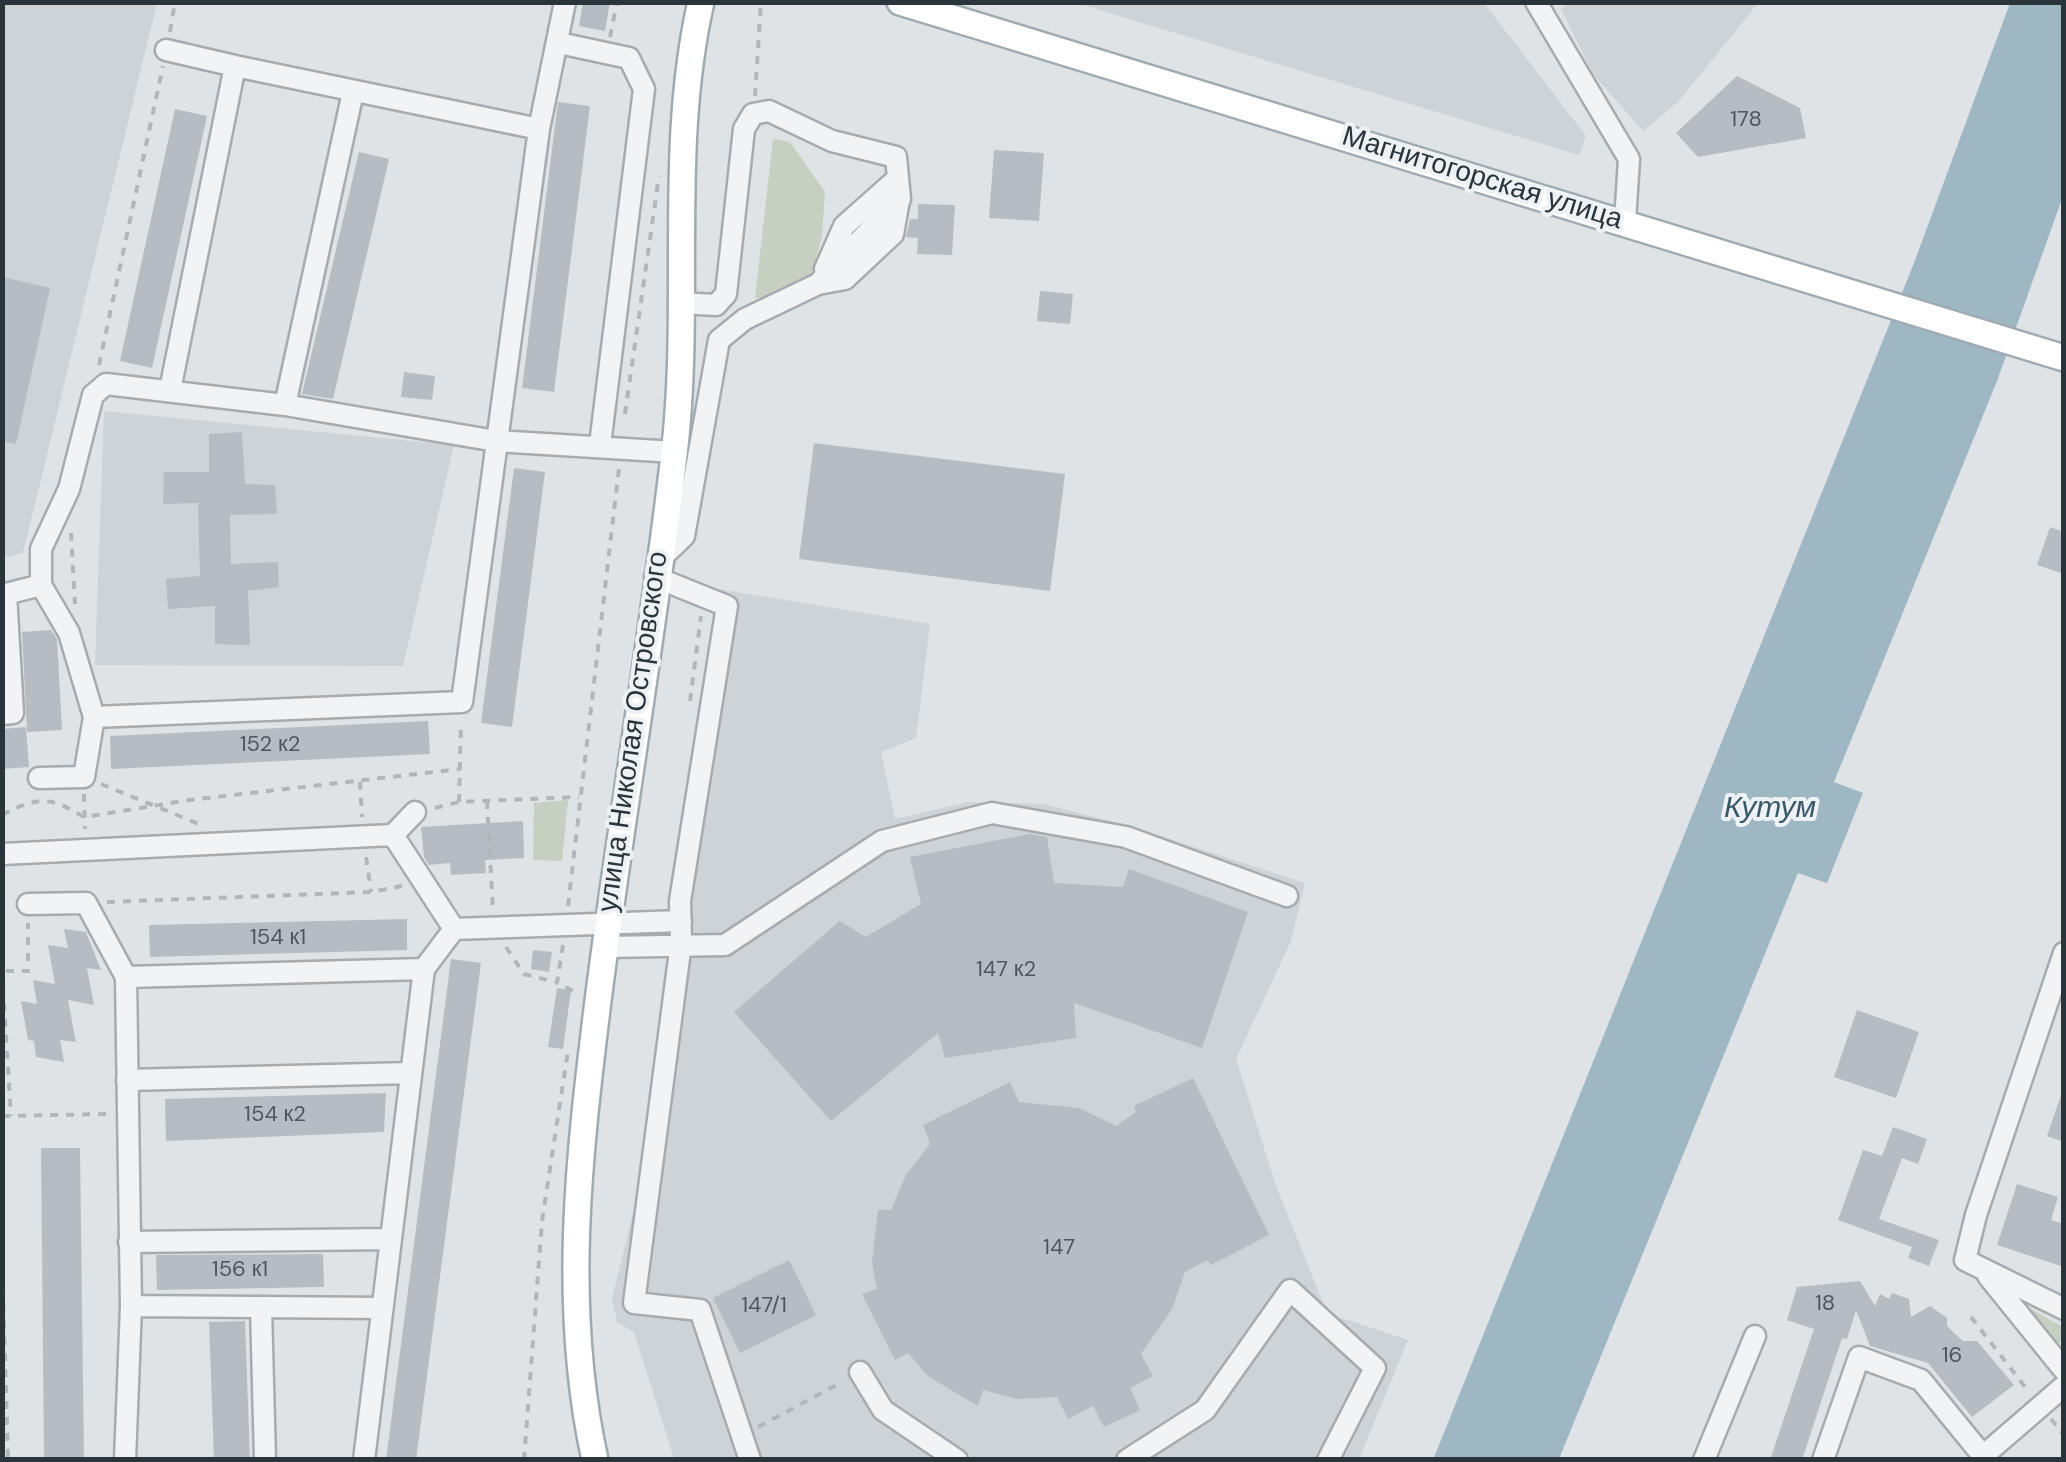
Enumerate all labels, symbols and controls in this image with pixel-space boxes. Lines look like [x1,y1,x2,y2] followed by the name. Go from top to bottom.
[1730,107,1762,133] house number: 178
[1338,120,1626,238] street label: Магнитогорская улица
[592,549,676,915] street label: улица Николая Островского
[240,732,300,758] house number: 152 к2
[1724,791,1816,827] water label: Кутум
[250,925,306,951] house number: 154 к1
[976,957,1036,983] house number: 147 к2
[244,1102,306,1128] house number: 154 к2
[1043,1235,1075,1261] house number: 147
[212,1257,268,1283] house number: 156 к1
[1815,1291,1835,1317] house number: 18
[741,1293,787,1319] house number: 147/1
[1942,1343,1962,1369] house number: 16

